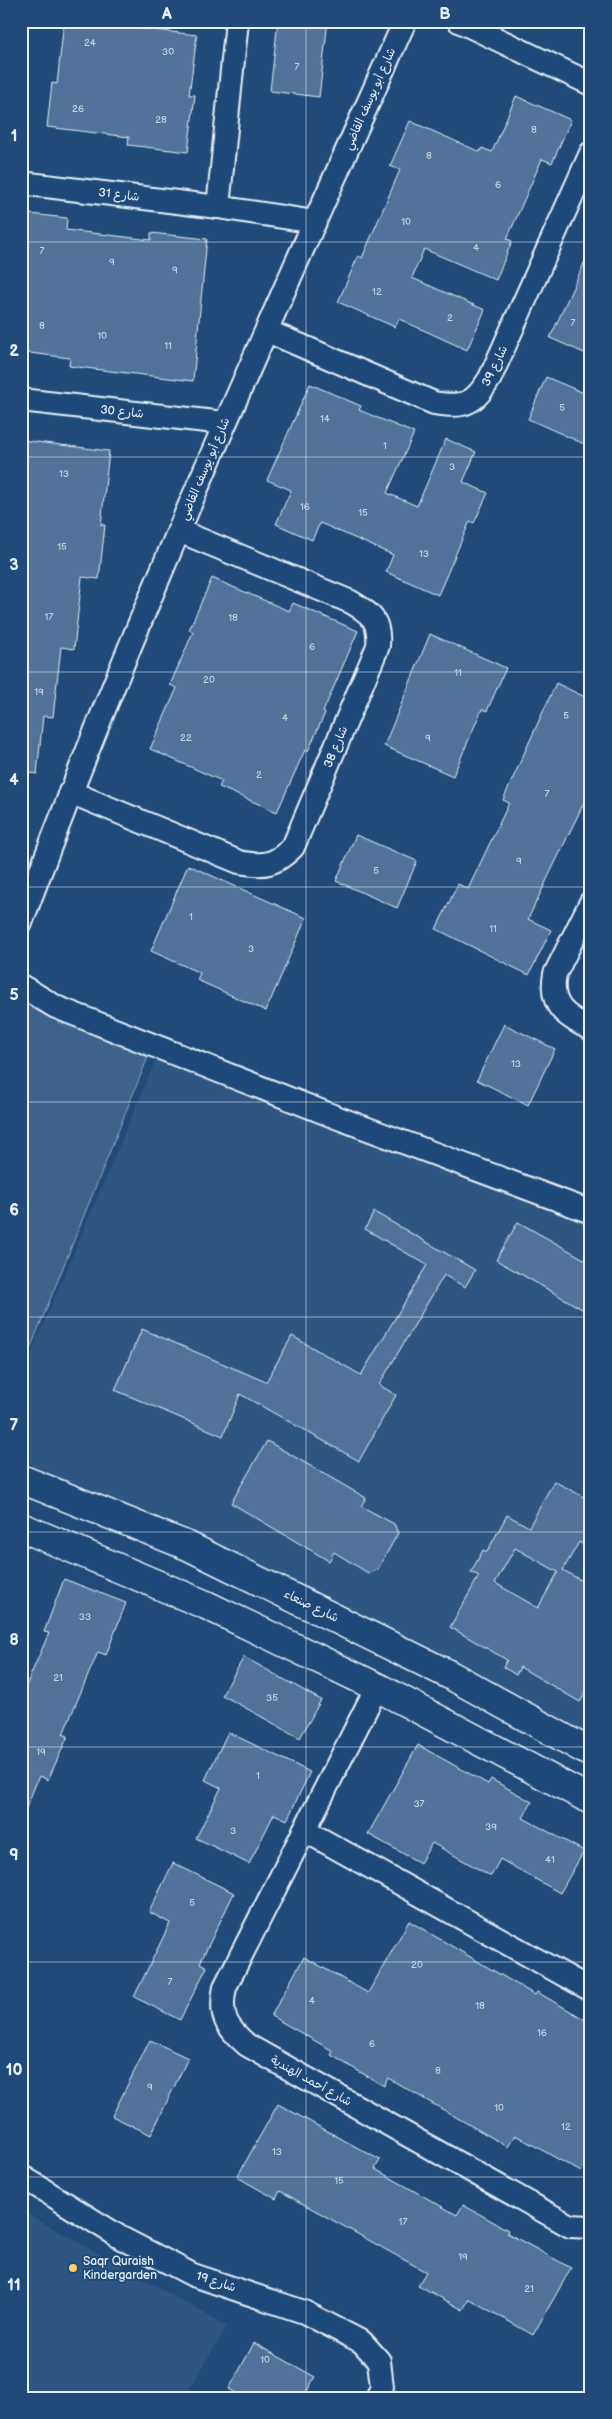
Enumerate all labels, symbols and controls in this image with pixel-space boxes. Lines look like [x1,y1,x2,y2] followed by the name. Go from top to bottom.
[161,5,172,24] text: A
[439,5,451,24] text: B
[84,37,96,49] house number: 24
[162,46,174,58] house number: 30
[341,46,402,154] street label: شارع أبو يوسف القاضي
[295,61,300,73] house number: 7
[72,103,84,115] house number: 26
[155,114,167,126] house number: 28
[531,124,537,136] house number: 8
[11,127,17,146] text: 1
[426,150,432,162] house number: 8
[495,179,501,191] house number: 6
[97,185,140,206] street label: شارع 31
[401,216,411,228] house number: 10
[473,242,479,254] house number: 4
[40,245,45,257] house number: 7
[109,256,115,268] house number: 9
[172,264,178,276] house number: 9
[372,286,382,298] house number: 12
[447,312,453,324] house number: 2
[571,317,576,329] house number: 7
[39,320,45,332] house number: 8
[97,330,107,342] house number: 10
[164,340,172,352] house number: 11
[9,342,19,361] text: 2
[479,343,512,389] street label: شارع 39
[99,402,144,423] street label: شارع 30
[559,402,565,414] house number: 5
[320,413,330,425] house number: 14
[177,415,236,524] street label: شارع أبو يوسف القاضي
[383,440,387,452] house number: 1
[449,461,455,473] house number: 3
[59,468,69,480] house number: 13
[300,501,310,513] house number: 16
[358,507,368,519] house number: 15
[57,541,67,553] house number: 15
[419,548,429,560] house number: 13
[9,556,19,575] text: 3
[45,611,53,623] house number: 17
[228,612,238,624] house number: 18
[309,641,315,653] house number: 6
[454,667,462,679] house number: 11
[203,674,215,686] house number: 20
[34,686,44,698] house number: 19
[563,710,569,722] house number: 5
[282,712,288,724] house number: 4
[321,724,352,770] street label: شارع 38
[180,732,192,744] house number: 22
[425,732,431,744] house number: 9
[256,769,262,781] house number: 2
[9,771,19,790] text: 4
[545,788,550,800] house number: 7
[516,855,522,867] house number: 9
[373,865,379,877] house number: 5
[189,911,193,923] house number: 1
[489,923,497,935] house number: 11
[248,943,254,955] house number: 3
[9,986,19,1005] text: 5
[511,1058,521,1070] house number: 13
[9,1201,19,1220] text: 6
[10,1416,19,1435] text: 7
[281,1586,341,1627] street label: شارع صنعاء
[79,1611,91,1623] house number: 33
[9,1631,19,1650] text: 8
[53,1672,63,1684] house number: 21
[266,1692,278,1704] house number: 35
[36,1746,46,1758] house number: 19
[256,1770,260,1782] house number: 1
[413,1798,425,1810] house number: 37
[485,1821,497,1833] house number: 39
[230,1825,236,1837] house number: 3
[9,1846,19,1865] text: 9
[545,1854,555,1866] house number: 41
[189,1897,195,1909] house number: 5
[411,1959,423,1971] house number: 20
[168,1976,173,1988] house number: 7
[309,1995,315,2007] house number: 4
[475,2000,485,2012] house number: 18
[537,2027,547,2039] house number: 16
[369,2038,375,2050] house number: 6
[267,2053,354,2110] street label: شارع أحمد الهندية
[6,2061,22,2080] text: 10
[435,2065,441,2077] house number: 8
[147,2081,153,2093] house number: 9
[494,2102,504,2114] house number: 10
[561,2121,571,2133] house number: 12
[272,2146,282,2158] house number: 13
[334,2175,344,2187] house number: 15
[399,2216,407,2228] house number: 17
[458,2251,468,2263] house number: 19
[83,2254,157,2283] place label: Saqr Quraish Kindergarden
[67,2262,79,2274] marker: Saqr Quraish Kindergarden
[194,2269,238,2296] street label: شارع 19
[7,2276,21,2295] text: 11
[524,2283,534,2295] house number: 21
[260,2354,270,2366] house number: 10

